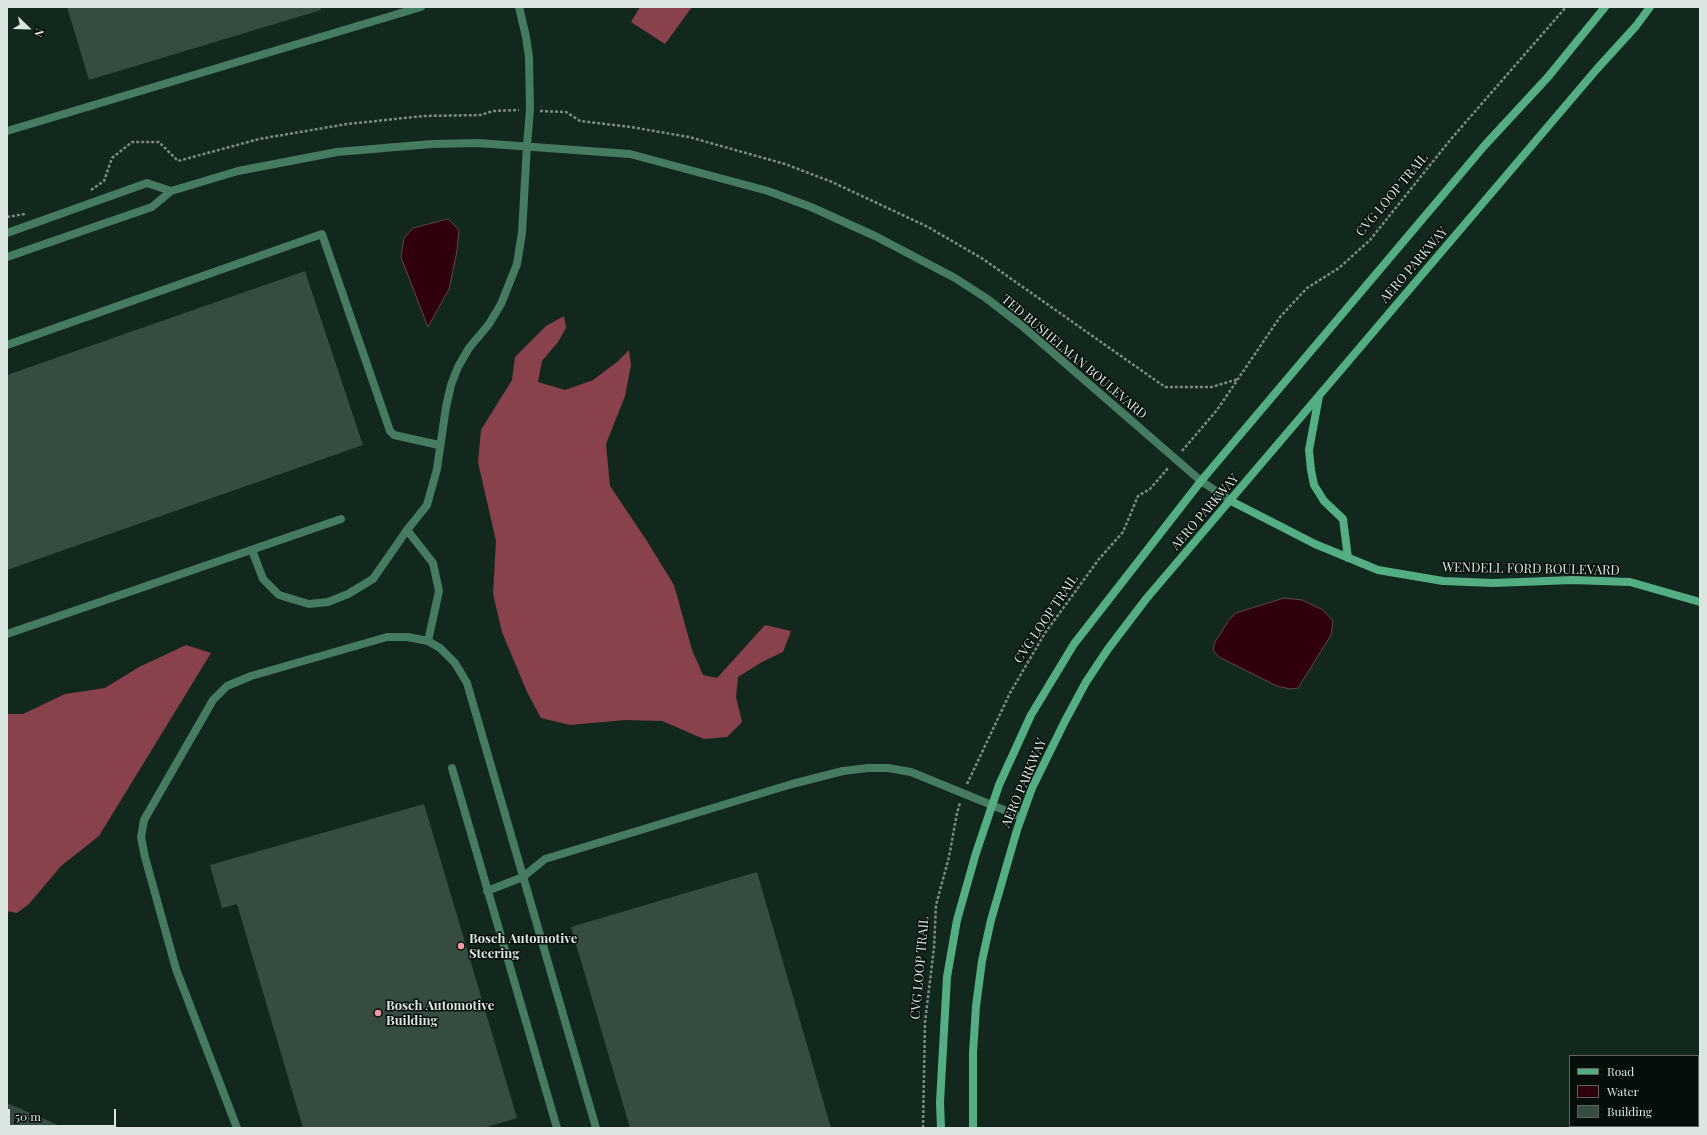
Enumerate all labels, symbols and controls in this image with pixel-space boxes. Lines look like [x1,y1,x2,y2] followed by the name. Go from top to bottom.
[8,8,48,48] north arrow
[31,26,48,39] text: N
[1353,150,1431,240] street label: CVG LOOP TRAIL
[1377,224,1451,306] street label: AERO PARKWAY
[998,292,1150,422] street label: TED BUSHELMAN BOULEVARD
[1168,471,1242,553] street label: AERO PARKWAY
[1442,560,1620,578] street label: WENDELL FORD BOULEVARD
[1011,572,1081,666] street label: CVG LOOP TRAIL
[998,736,1050,830] street label: AERO PARKWAY
[908,916,932,1020] street label: CVG LOOP TRAIL
[469,931,577,962] place label: Bosch Automotive Steering
[456,941,466,951] marker: Bosch Automotive Steering
[386,998,494,1029] place label: Bosch Automotive Building
[373,1008,383,1018] marker: Bosch Automotive Building
[1569,1055,1699,1127] legend
[1607,1063,1634,1079] text: Road
[1607,1083,1639,1099] text: Water
[10,1101,118,1127] scale bar
[1607,1103,1652,1119] text: Building
[15,1108,41,1124] text: 50 m

